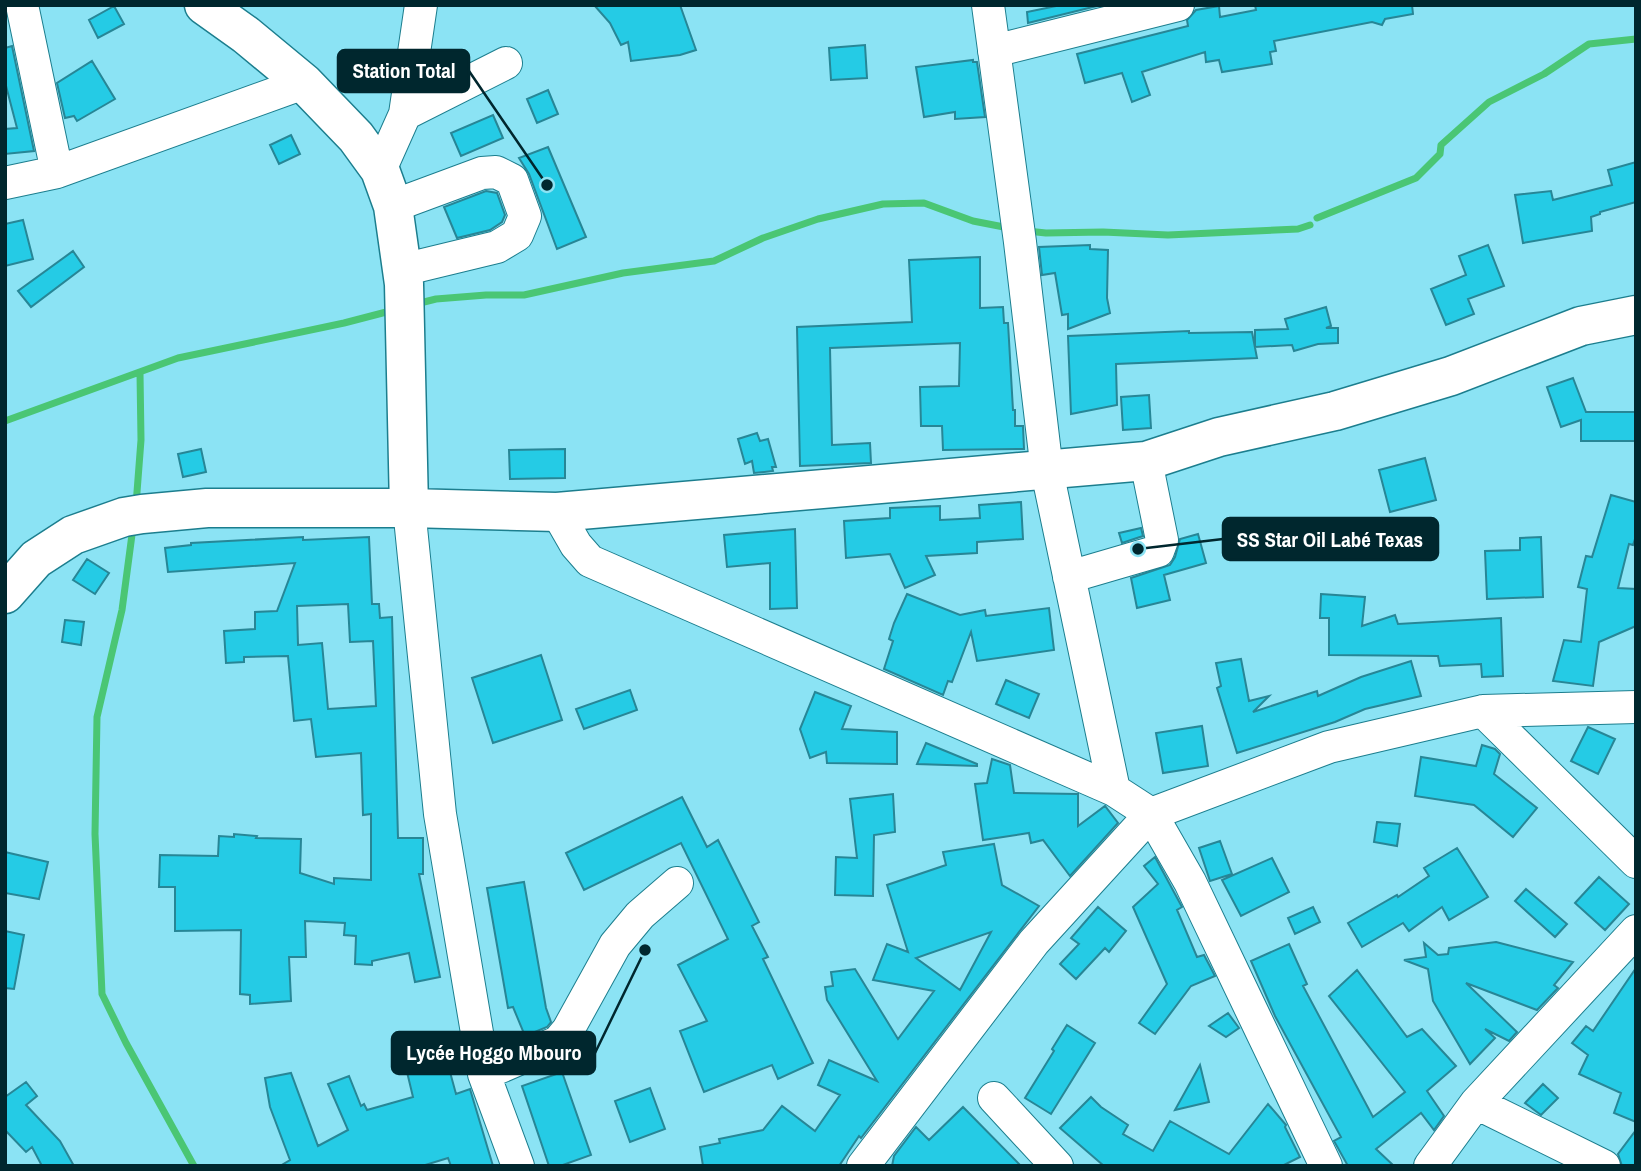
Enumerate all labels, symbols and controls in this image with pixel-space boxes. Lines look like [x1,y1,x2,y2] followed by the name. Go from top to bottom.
[338,50,469,92] callout: Station Total
[352,56,456,85] text: Station Total
[1223,518,1438,560] callout: SS Star Oil Labé Texas
[1237,525,1423,554] text: SS Star Oil Labé Texas
[392,1032,595,1074] callout: Lycée Hoggo Mbouro
[406,1038,582,1067] text: Lycée Hoggo Mbouro

